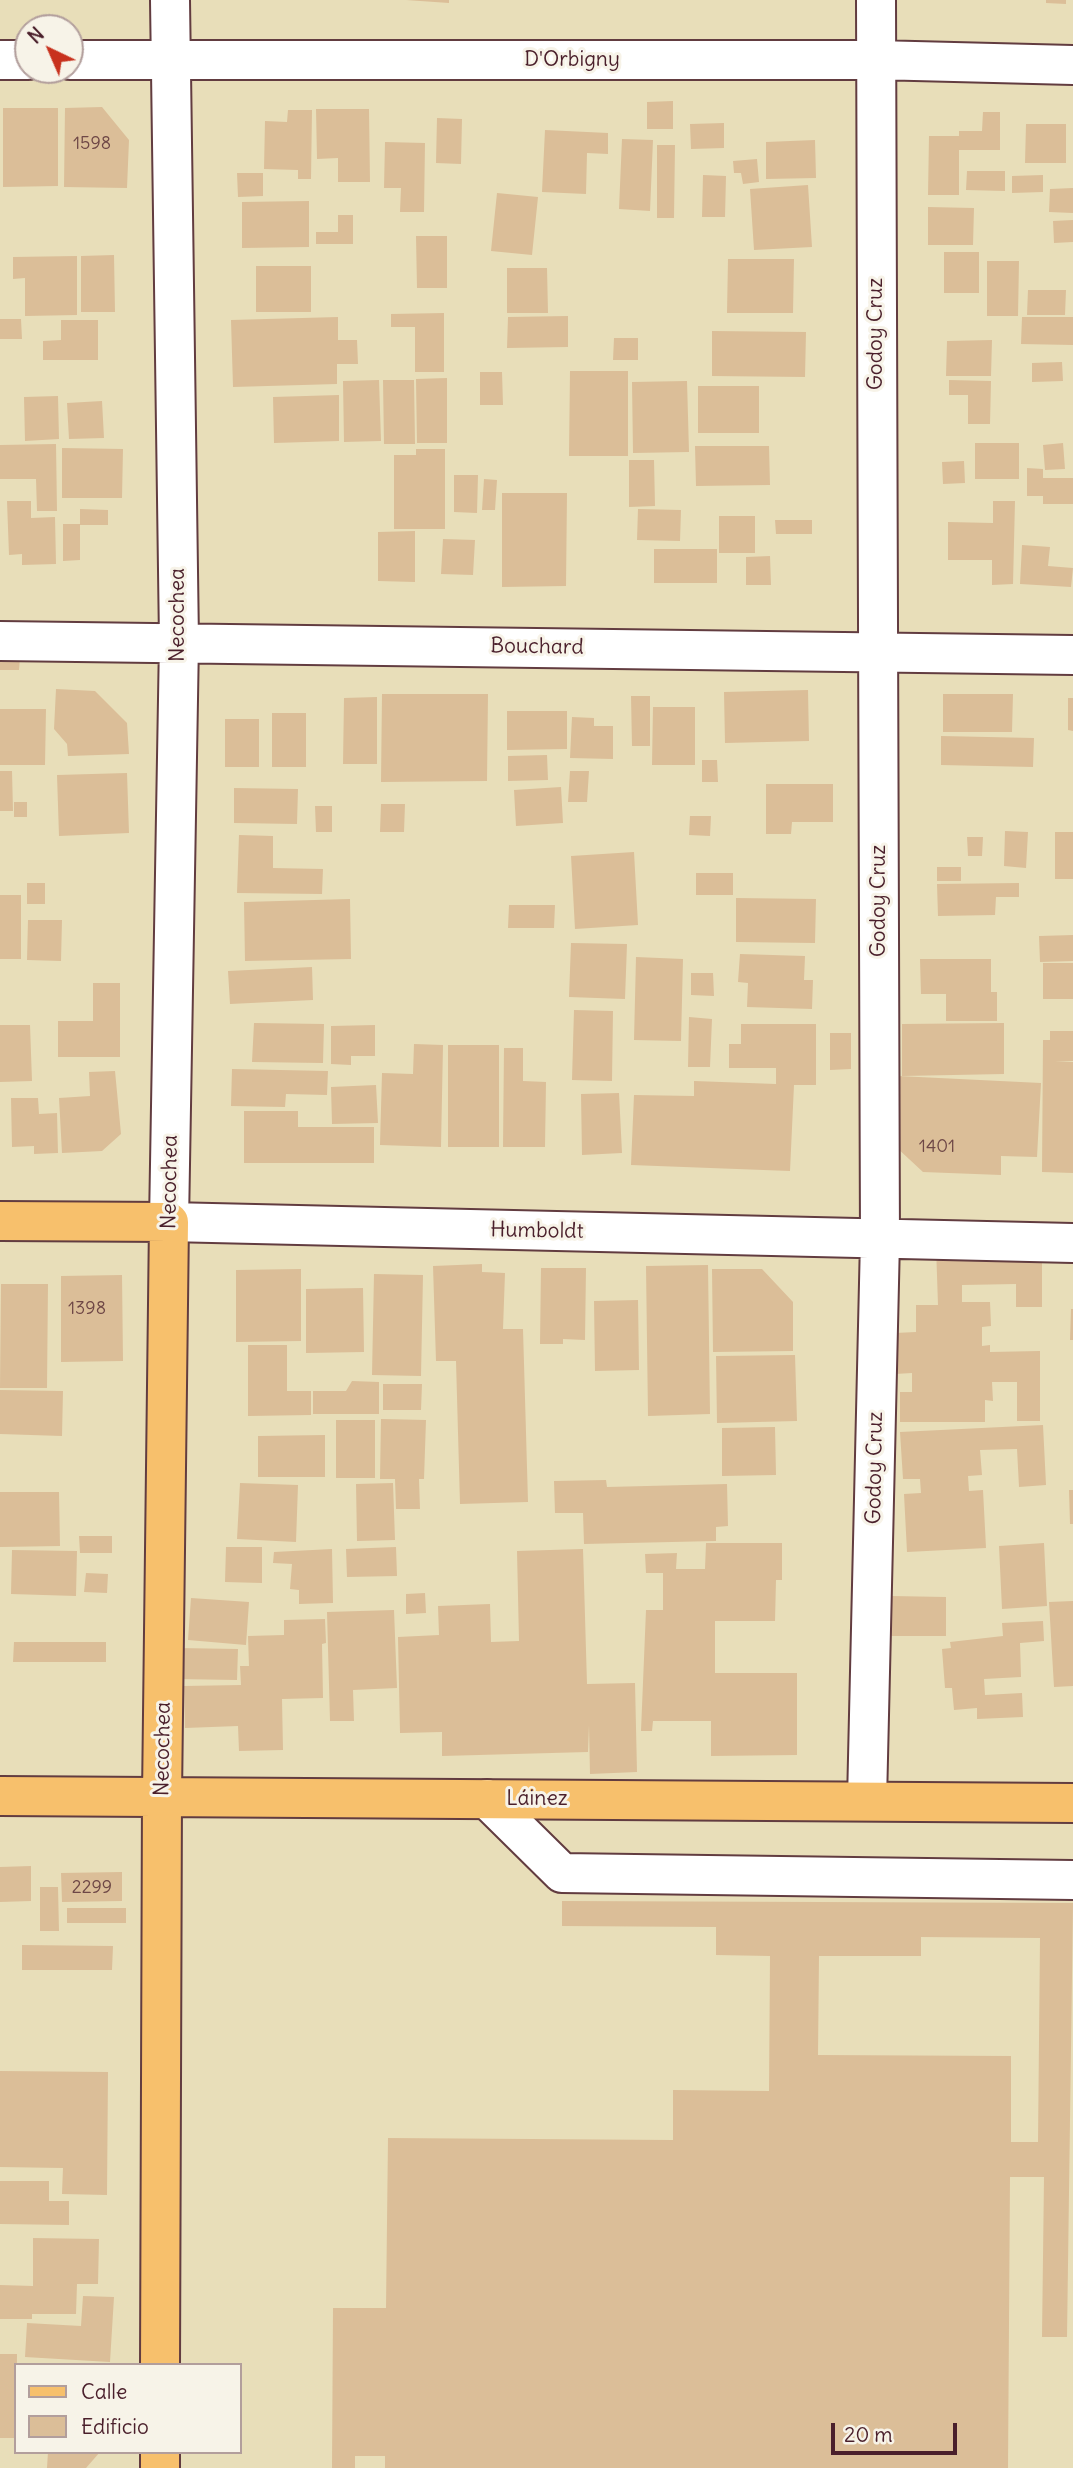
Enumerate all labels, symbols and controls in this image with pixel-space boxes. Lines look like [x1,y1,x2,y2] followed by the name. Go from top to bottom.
[14,14,84,84] north arrow
[23,22,49,49] text: N
[524,47,620,73] street label: D'Orbigny
[73,133,111,155] house number: 1598
[863,278,889,390] street label: Godoy Cruz
[165,568,191,662] street label: Necochea
[490,634,584,660] street label: Bouchard
[866,845,892,957] street label: Godoy Cruz
[157,1135,183,1229] street label: Necochea
[919,1136,955,1158] house number: 1401
[490,1218,584,1244] street label: Humboldt
[68,1298,106,1320] house number: 1398
[861,1411,889,1525] street label: Godoy Cruz
[150,1702,176,1796] street label: Necochea
[506,1786,568,1812] street label: Láinez
[72,1877,112,1899] house number: 2299
[14,2363,242,2454] legend
[81,2378,127,2405] text: Calle
[835,2408,961,2452] scale bar
[81,2413,149,2440] text: Edificio
[844,2421,893,2448] text: 20 m

